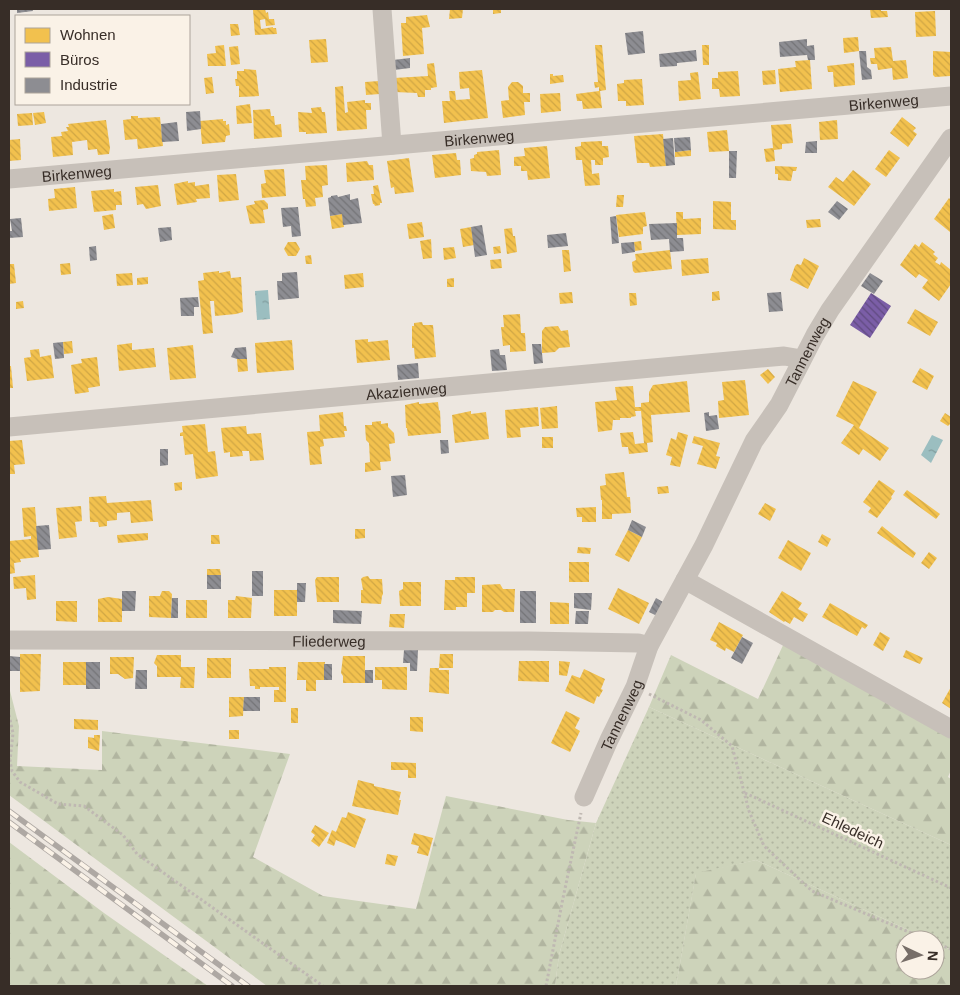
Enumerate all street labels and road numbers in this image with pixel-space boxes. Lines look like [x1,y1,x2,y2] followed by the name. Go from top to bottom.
[848,90,919,113] street label: Birkenweg
[444,126,515,149] street label: Birkenweg
[41,161,112,185] street label: Birkenweg
[781,314,832,390] street label: Tannenweg
[365,378,447,403] street label: Akazienweg
[292,632,366,649] street label: Fliederweg
[597,678,645,753] street label: Tannenweg
[820,808,886,852] street label: Ehledeich

